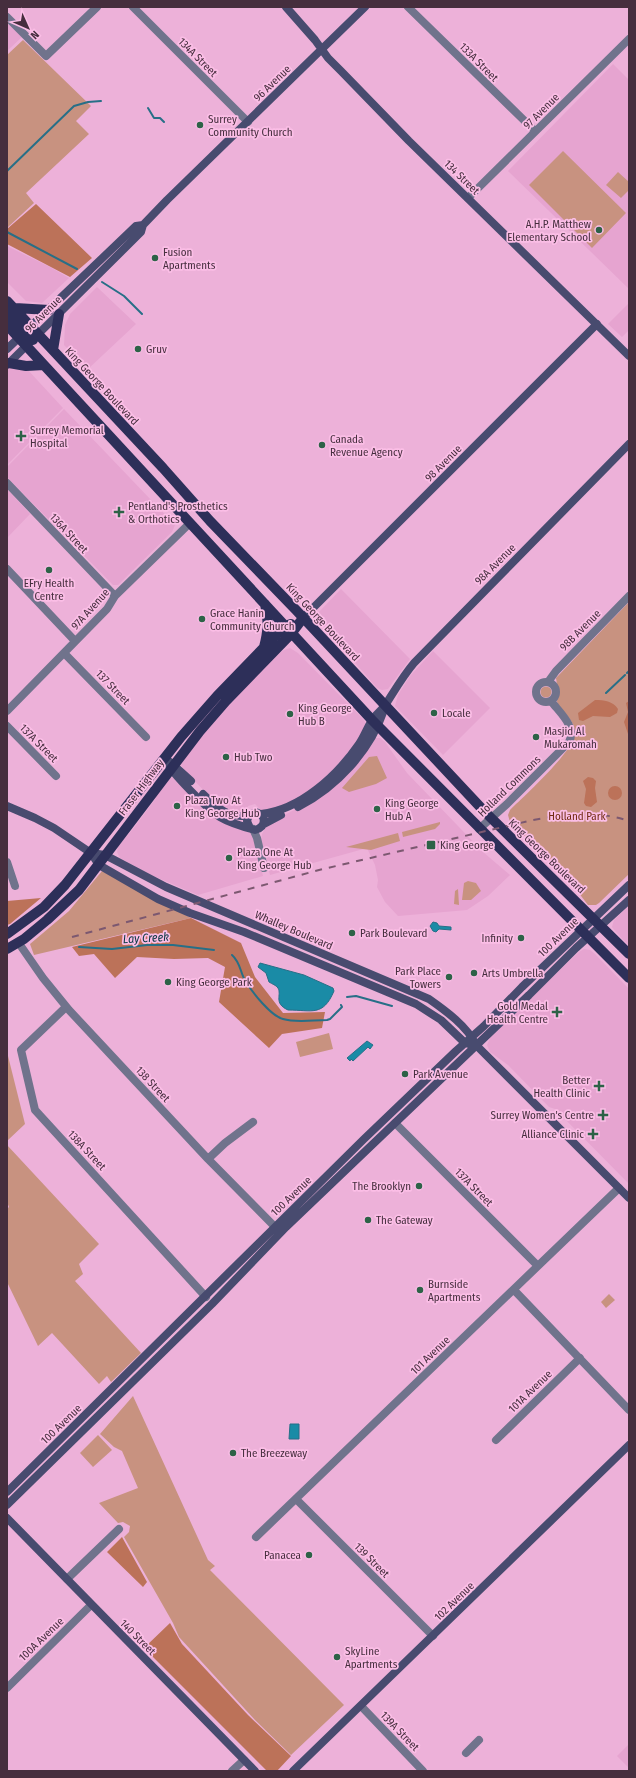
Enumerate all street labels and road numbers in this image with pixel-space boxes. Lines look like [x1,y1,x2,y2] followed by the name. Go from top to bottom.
[175,35,220,80] street label: 134A Street
[456,40,501,85] street label: 133A Street
[251,63,294,104] street label: 96 Avenue
[521,91,562,132] street label: 97 Avenue
[441,157,482,198] street label: 134 Street
[22,293,64,335] street label: 96 Avenue
[62,345,141,428] street label: King George Boulevard
[422,442,464,484] street label: 98 Avenue
[47,511,91,556] street label: 136A Street
[472,541,518,587] street label: 98A Avenue
[283,581,362,664] street label: King George Boulevard
[69,586,112,633] street label: 97A Avenue
[557,607,604,654] street label: 98B Avenue
[93,667,133,708] street label: 137 Street
[17,722,61,765] street label: 137A Street
[475,753,544,820] street label: Holland Commons
[116,756,167,818] street label: Fraser Highway
[506,816,588,896] street label: King George Boulevard
[253,908,335,953] street label: Whalley Boulevard
[535,915,581,960] street label: 100 Avenue
[133,1064,173,1105] street label: 138 Street
[65,1128,109,1173] street label: 138A Street
[452,1166,496,1209] street label: 137A Street
[268,1174,314,1219] street label: 100 Avenue
[408,1333,453,1377] street label: 101 Avenue
[506,1367,555,1415] street label: 101A Avenue
[38,1402,84,1447] street label: 100 Avenue
[351,1540,392,1581] street label: 139 Street
[432,1579,477,1624] street label: 102 Avenue
[16,1615,66,1664] street label: 100A Avenue
[117,1617,158,1658] street label: 140 Street
[378,1709,422,1754] street label: 139A Street

